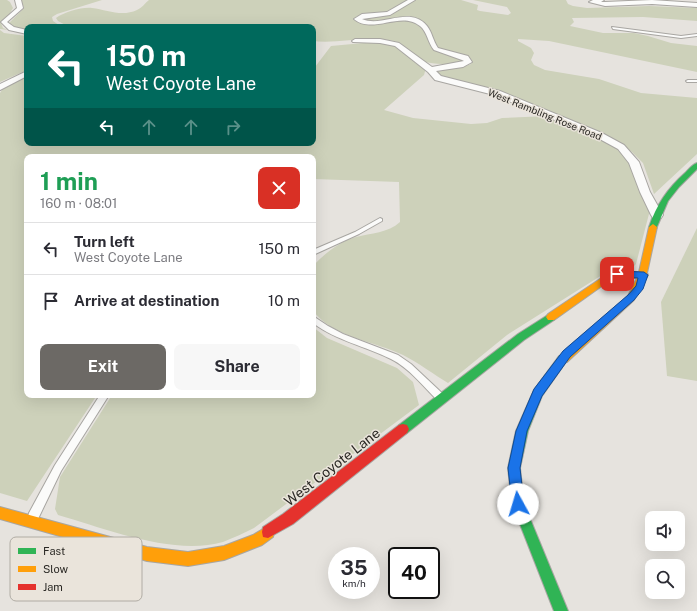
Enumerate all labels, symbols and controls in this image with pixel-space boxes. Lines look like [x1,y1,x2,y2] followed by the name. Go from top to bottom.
[106,39,186,72] text: 150 m
[40,40,92,92] icon: left
[106,73,256,94] text: West Coyote Lane
[486,86,604,142] street label: West Rambling Rose Road
[96,116,118,138] icon: left
[138,116,160,138] icon: ahead
[180,116,202,138] icon: ahead
[222,116,244,138] icon: right
[40,167,98,195] text: 1 min
[258,167,300,209] button: close
[40,196,117,211] text: 160 m · 08:01
[74,233,135,250] text: Turn left
[40,238,62,260] icon: left
[258,240,300,257] text: 150 m
[74,250,183,265] text: West Coyote Lane
[600,257,634,291] pin
[606,263,628,285] icon: arrive
[40,290,62,312] icon: arrive
[74,292,219,309] text: Arrive at destination
[268,292,300,309] text: 10 m
[40,344,166,390] button: Exit
[174,344,300,390] button: Share
[281,425,383,509] street label: West Coyote Lane
[497,483,539,525] position arrow
[645,511,685,599] map controls
[645,511,685,551] button: sound
[10,537,142,601] legend
[43,545,65,557] text: Fast
[388,547,440,599] speed limit sign: 40
[341,556,367,580] text: 35
[645,559,685,599] button: search
[43,563,69,575] text: Slow
[342,577,366,589] text: km/h
[43,581,63,593] text: Jam

